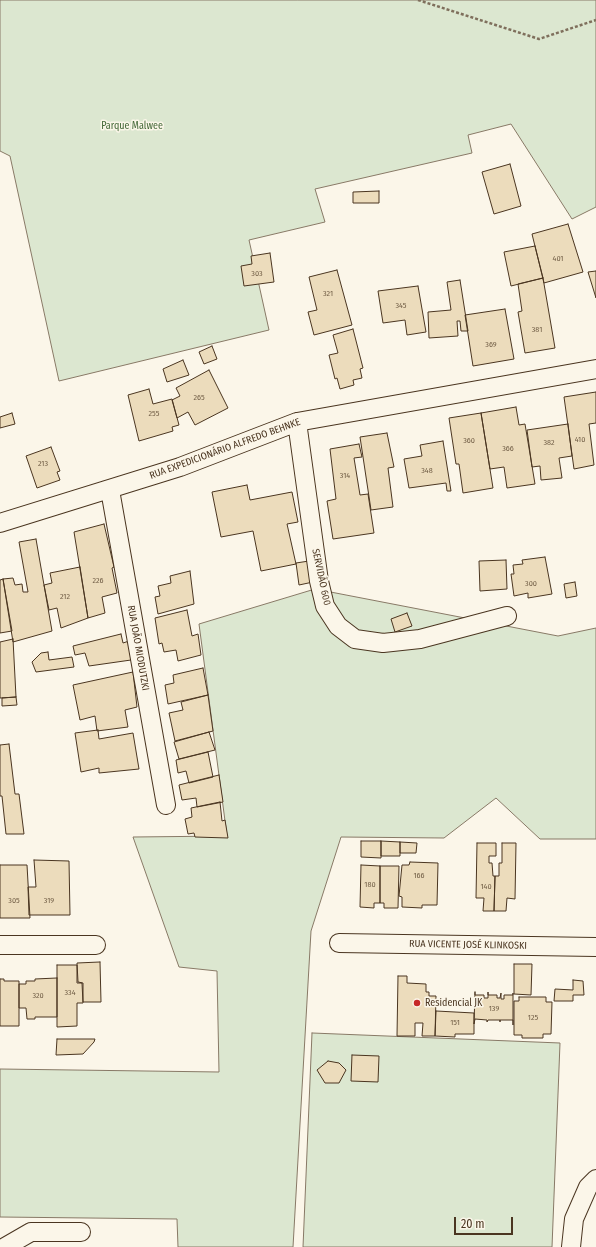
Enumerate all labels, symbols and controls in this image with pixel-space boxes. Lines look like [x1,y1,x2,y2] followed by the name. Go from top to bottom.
[101,120,163,132] park label: Parque Malwee
[553,254,563,264] house number: 401
[251,269,263,279] house number: 303
[323,289,333,299] house number: 321
[395,301,407,311] house number: 345
[532,325,542,335] house number: 381
[485,340,497,350] house number: 369
[193,393,205,403] house number: 265
[149,409,159,419] house number: 255
[148,416,302,482] street label: RUA EXPEDICIONÁRIO ALFREDO BEHNKE
[575,435,585,445] house number: 410
[463,436,475,446] house number: 360
[543,438,555,448] house number: 382
[502,444,514,454] house number: 366
[38,459,48,469] house number: 213
[421,466,433,476] house number: 348
[340,471,350,481] house number: 314
[309,548,333,606] street label: SERVIDÃO 600
[92,576,104,586] house number: 226
[525,579,537,589] house number: 300
[60,592,70,602] house number: 212
[125,604,151,692] street label: RUA JOÃO MIODUTZKI
[413,871,425,881] house number: 166
[364,880,376,890] house number: 180
[480,882,492,892] house number: 140
[8,896,20,906] house number: 305
[44,896,54,906] house number: 319
[409,938,527,952] street label: RUA VICENTE JOSÉ KLINKOSKI
[64,988,76,998] house number: 334
[32,991,44,1001] house number: 320
[425,997,482,1009] place label: Residencial JK
[412,998,422,1008] marker: Residencial JK
[489,1004,499,1014] house number: 139
[528,1013,538,1023] house number: 125
[450,1018,460,1028] house number: 151
[456,1209,515,1235] scale bar
[461,1217,485,1231] text: 20 m

